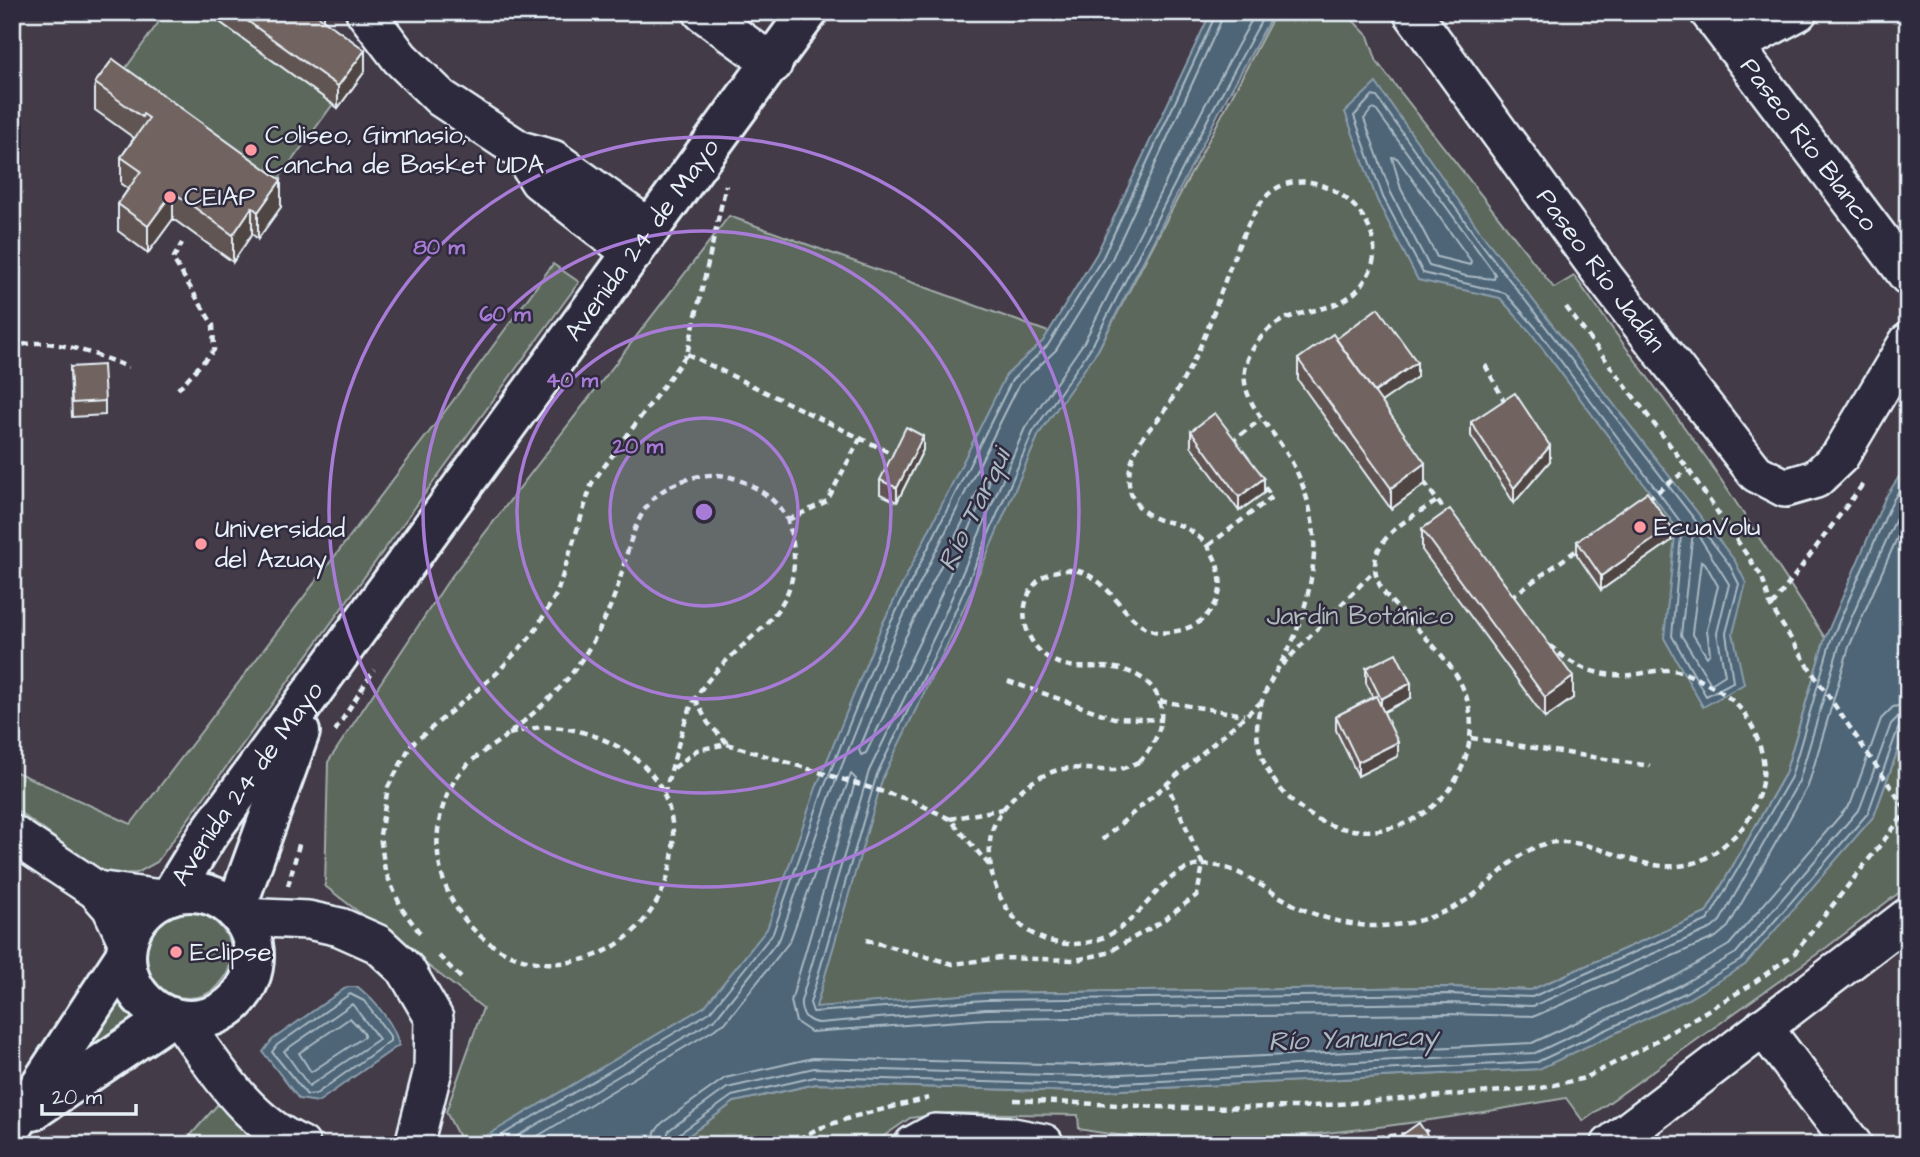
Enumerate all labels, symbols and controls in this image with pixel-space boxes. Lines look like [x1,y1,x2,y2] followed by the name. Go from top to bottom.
[1732,50,1887,239] street label: Paseo Río Blanco
[265,117,545,183] place label: Coliseo, Gimnasio, Cancha de Basket UDA
[556,131,728,348] street label: Avenida 24 de Mayo
[243,142,259,158] marker: Coliseo, Gimnasio, Cancha de Basket UDA
[184,179,255,215] place label: CEIAP
[1528,181,1674,360] street label: Paseo Río Jadán
[162,189,178,205] marker: CEIAP
[413,233,465,262] text: 80 m
[479,300,531,329] text: 60 m
[546,366,599,395] text: 40 m
[612,432,664,461] text: 20 m
[928,439,1022,577] water label: Río Tarqui
[692,500,716,524] centre of rings
[1654,509,1761,545] place label: EcuaVolu
[215,511,345,579] place label: Universidad del Azuay
[1632,519,1648,535] marker: EcuaVolu
[193,536,209,552] marker: Universidad del Azuay
[1267,598,1454,634] park label: Jardín Botánico
[163,674,332,893] street label: Avenida 24 de Mayo
[190,934,271,970] place label: Eclipse
[168,944,184,960] marker: Eclipse
[1267,1016,1441,1062] water label: Río Yanuncay
[42,1073,136,1117] scale bar
[52,1083,103,1112] text: 20 m

